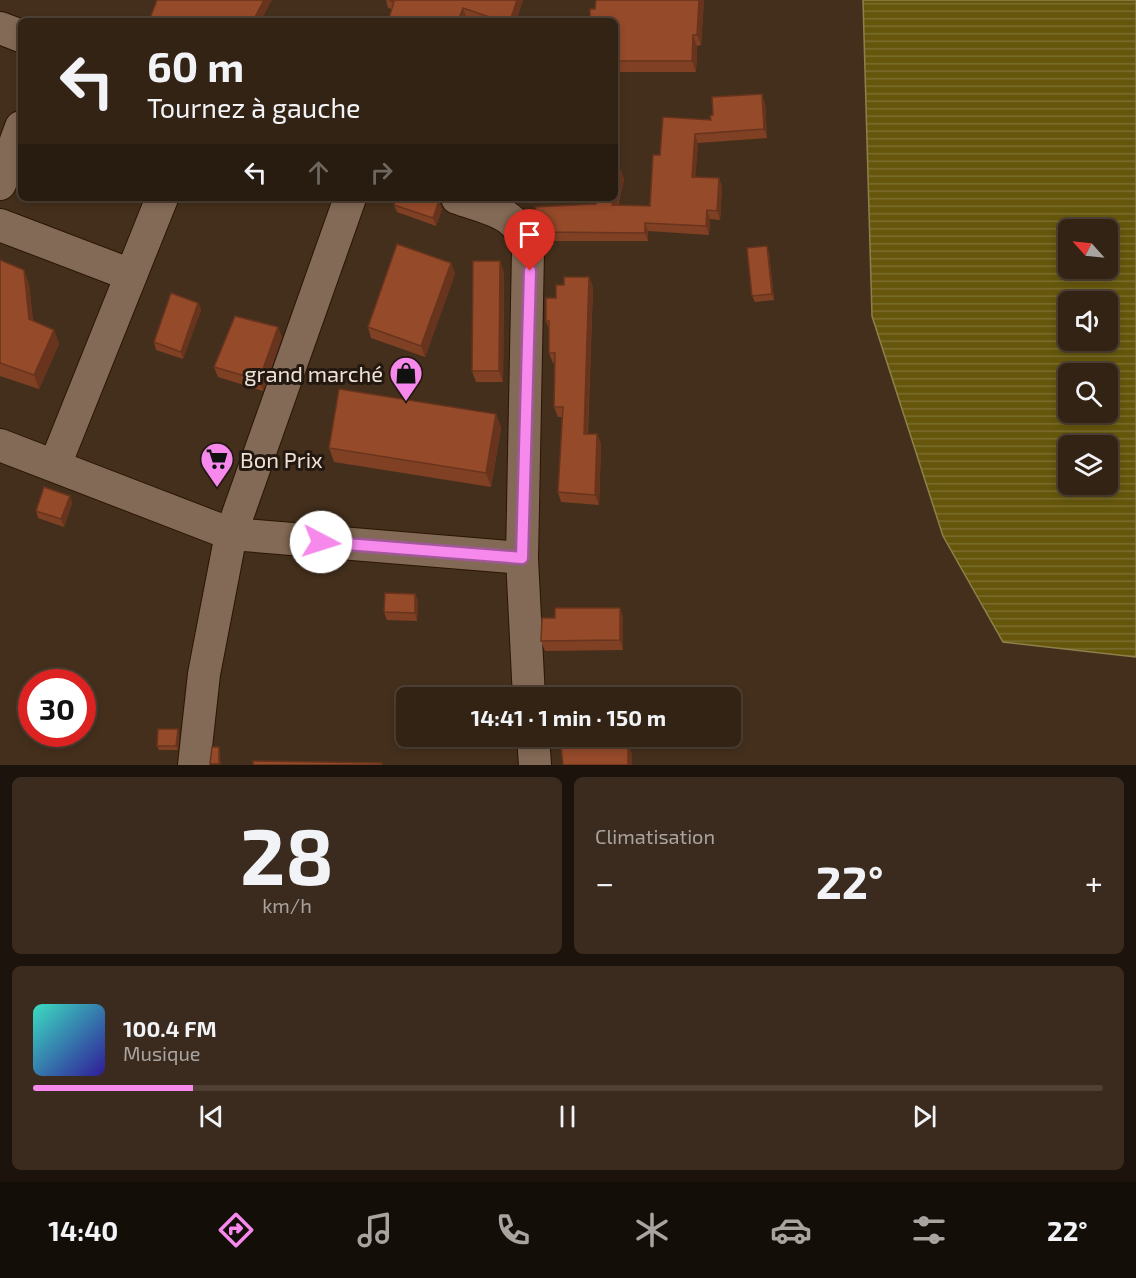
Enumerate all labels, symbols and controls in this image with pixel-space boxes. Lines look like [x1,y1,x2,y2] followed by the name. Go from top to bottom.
[147,40,244,90] text: 60 m
[48,42,126,120] icon: left
[147,91,361,123] text: Tournez à gauche
[239,156,272,189] icon: left
[302,156,335,189] icon: ahead
[365,156,398,189] icon: right
[504,209,555,271] pin
[513,218,546,251] icon: arrive
[1058,219,1118,279] north arrow
[1058,219,1118,495] map controls
[1058,291,1118,351] button: sound
[388,355,424,402] shop icon: grand marché
[244,360,383,386] place label: grand marché
[1058,363,1118,423] button: search
[1058,435,1118,495] button: layers
[199,441,235,488] supermarket icon: Bon Prix
[240,446,323,472] place label: Bon Prix
[289,510,353,574] position arrow
[18,669,96,747] speed limit sign: 30
[471,704,666,730] text: 14:41 · 1 min · 150 m
[240,807,334,901] text: 28
[595,824,715,848] text: Climatisation
[816,854,883,908] text: 22°
[595,862,614,902] text: −
[1085,862,1103,902] text: +
[262,893,312,917] text: km/h
[123,1015,217,1041] text: 100.4 FM
[123,1041,201,1065] text: Musique
[195,1100,228,1133] icon: previous
[551,1100,584,1133] icon: pause
[908,1100,941,1133] icon: next
[215,1209,257,1251] icon: directions
[354,1209,396,1251] icon: music
[492,1209,534,1251] icon: phone
[631,1209,673,1251] icon: climate
[770,1209,812,1251] icon: car
[908,1209,950,1251] icon: filters
[48,1214,118,1246] text: 14:40
[1047,1214,1088,1246] text: 22°

